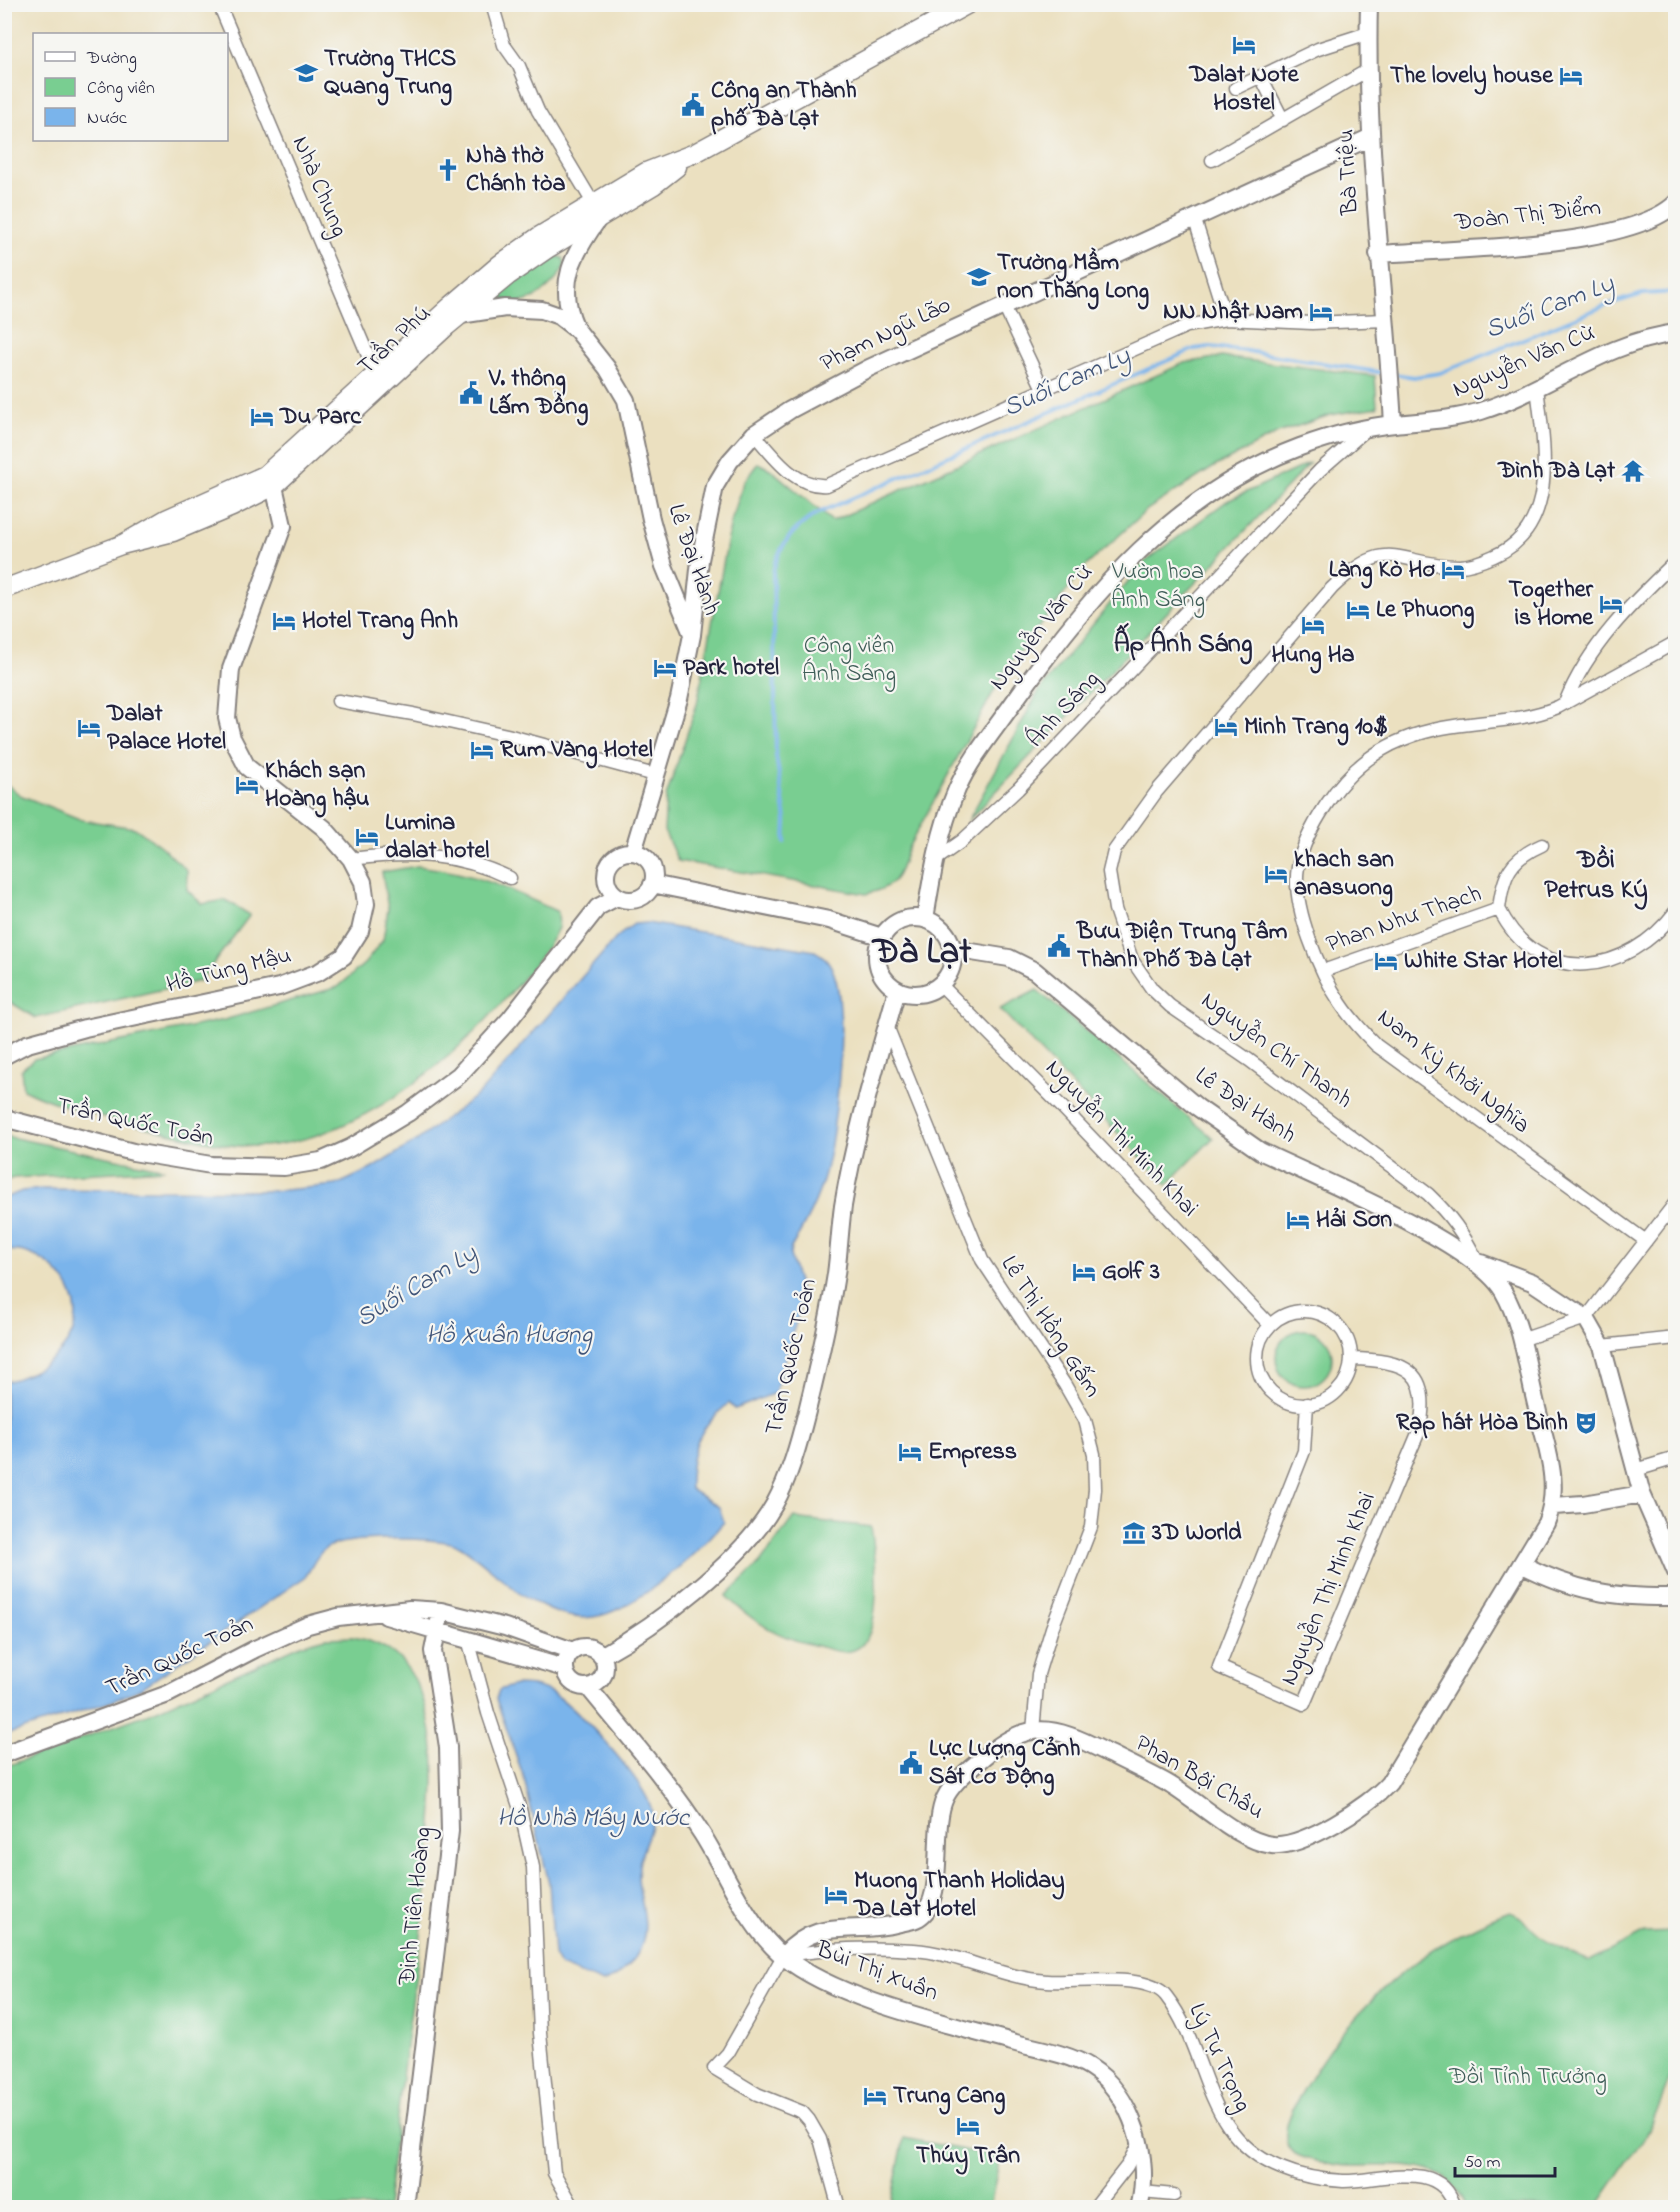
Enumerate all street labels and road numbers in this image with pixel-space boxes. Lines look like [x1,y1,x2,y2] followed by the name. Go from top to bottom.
[1329,128,1369,217] street label: Bà Triệu
[282,131,356,243] street label: Nhà Chung
[1452,191,1603,241] street label: Đoàn Thị Điểm
[815,288,957,382] street label: Phạm Ngũ Lão
[350,298,440,384] street label: Trần Phú
[1447,316,1601,409] street label: Nguyễn Văn Cừ
[658,500,728,620] street label: Lê Đại Hành
[982,557,1103,699] street label: Nguyễn Văn Cừ
[1019,664,1109,756] street label: Ánh Sáng
[1322,877,1486,963] street label: Phan Như Thạch
[163,939,295,1003] street label: Hồ Tùng Mậu
[1192,984,1359,1119] street label: Nguyễn Chí Thanh
[1369,1001,1537,1144] street label: Nam Kỳ Khởi Nghĩa
[1036,1052,1206,1226] street label: Nguyễn Thị Minh Khai
[1187,1059,1303,1153] street label: Lê Đại Hành
[53,1089,217,1157] street label: Trần Quốc Toản
[991,1249,1109,1405] street label: Lê Thị Hồng Gấm
[757,1275,827,1439] street label: Trần Quốc Toản
[1272,1487,1387,1692] street label: Nguyễn Thị Minh Khai
[100,1607,260,1707] street label: Trần Quốc Toản
[1128,1727,1270,1829] street label: Phan Bội Châu
[390,1825,442,1988] street label: Đinh Tiên Hoàng
[810,1932,943,2011] street label: Bùi Thị Xuân
[1178,1998,1259,2119] street label: Lý Tự Trọng

